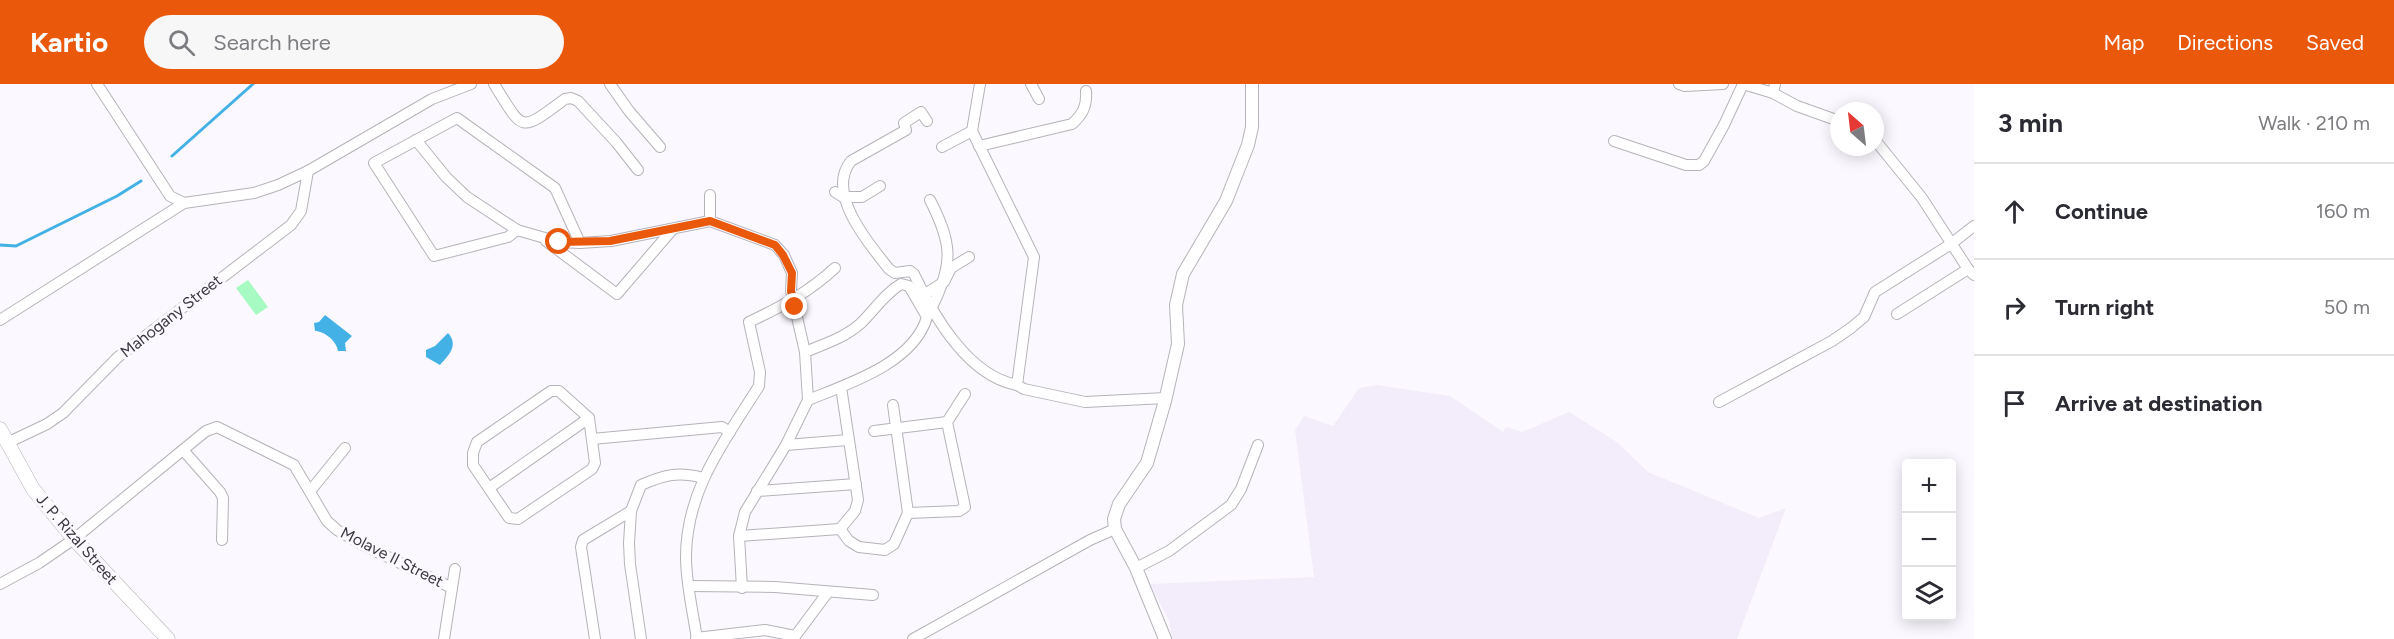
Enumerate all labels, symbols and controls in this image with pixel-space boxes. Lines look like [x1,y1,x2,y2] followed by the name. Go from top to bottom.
[144,15,564,69] search box
[30,25,108,59] text: Kartio
[165,26,198,59] icon: search
[213,29,331,56] text: Search here
[2103,30,2144,55] text: Map
[2177,30,2273,55] text: Directions
[2306,30,2364,55] text: Saved
[1830,102,1884,156] north arrow
[1998,107,2063,139] text: 3 min
[2258,111,2370,135] text: Walk · 210 m
[1998,195,2031,228] icon: ahead
[2055,198,2148,225] text: Continue
[2316,199,2370,223] text: 160 m
[545,228,571,254] route start
[117,271,225,361] street label: Mahogany Street
[1998,291,2031,324] icon: right
[781,293,807,319] route end
[2055,294,2154,321] text: Turn right
[2324,295,2370,319] text: 50 m
[1998,387,2031,420] icon: arrive
[2055,390,2263,417] text: Arrive at destination
[1902,459,1956,621] map controls
[1902,459,1956,513] button: +
[32,490,122,588] street label: J. P. Rizal Street
[1902,513,1956,567] button: −
[338,523,446,591] street label: Molave II Street
[1902,567,1956,621] button: layers

